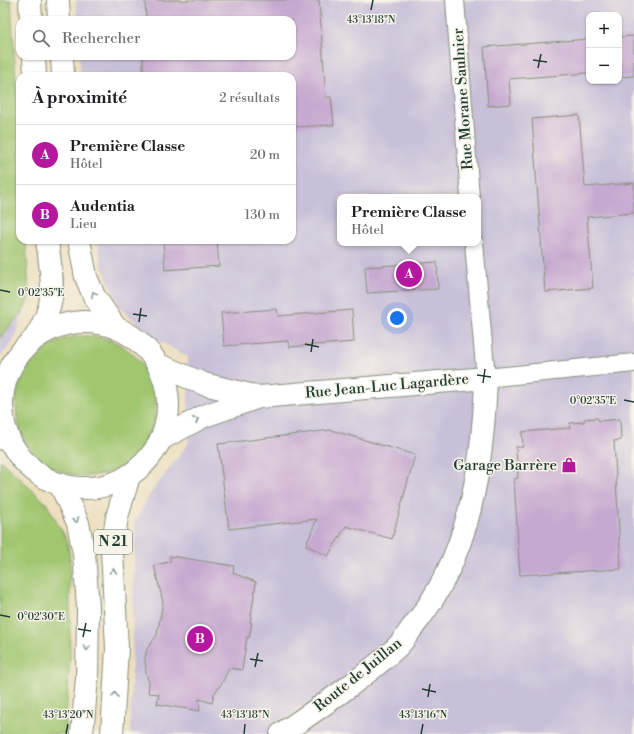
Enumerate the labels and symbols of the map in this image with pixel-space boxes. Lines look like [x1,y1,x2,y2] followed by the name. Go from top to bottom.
[347,14,396,26] text: 43°13'18"N
[449,27,477,171] street label: Rue Morane Saulnier
[396,259,422,289] pin: A
[18,287,64,299] text: 0°02'35"E
[91,291,99,298] one-way arrow
[387,308,407,328] your location
[304,369,470,403] street label: Rue Jean-Luc Lagardère
[570,395,616,407] text: 0°02'35"E
[192,418,199,425] one-way arrow
[453,456,557,475] place label: Garage Barrère
[560,456,578,474] shop icon: Garage Barrère
[71,515,79,523] one-way arrow
[94,530,132,554] road number: N 21
[109,568,117,574] one-way arrow
[17,611,65,623] text: 0°02'30"E
[187,624,213,654] pin: B
[310,634,406,716] street label: Route de Juillan
[83,645,92,651] one-way arrow
[110,692,119,698] one-way arrow
[43,709,94,721] text: 43°13'20"N
[221,709,270,721] text: 43°13'18"N
[399,709,448,721] text: 43°13'16"N

